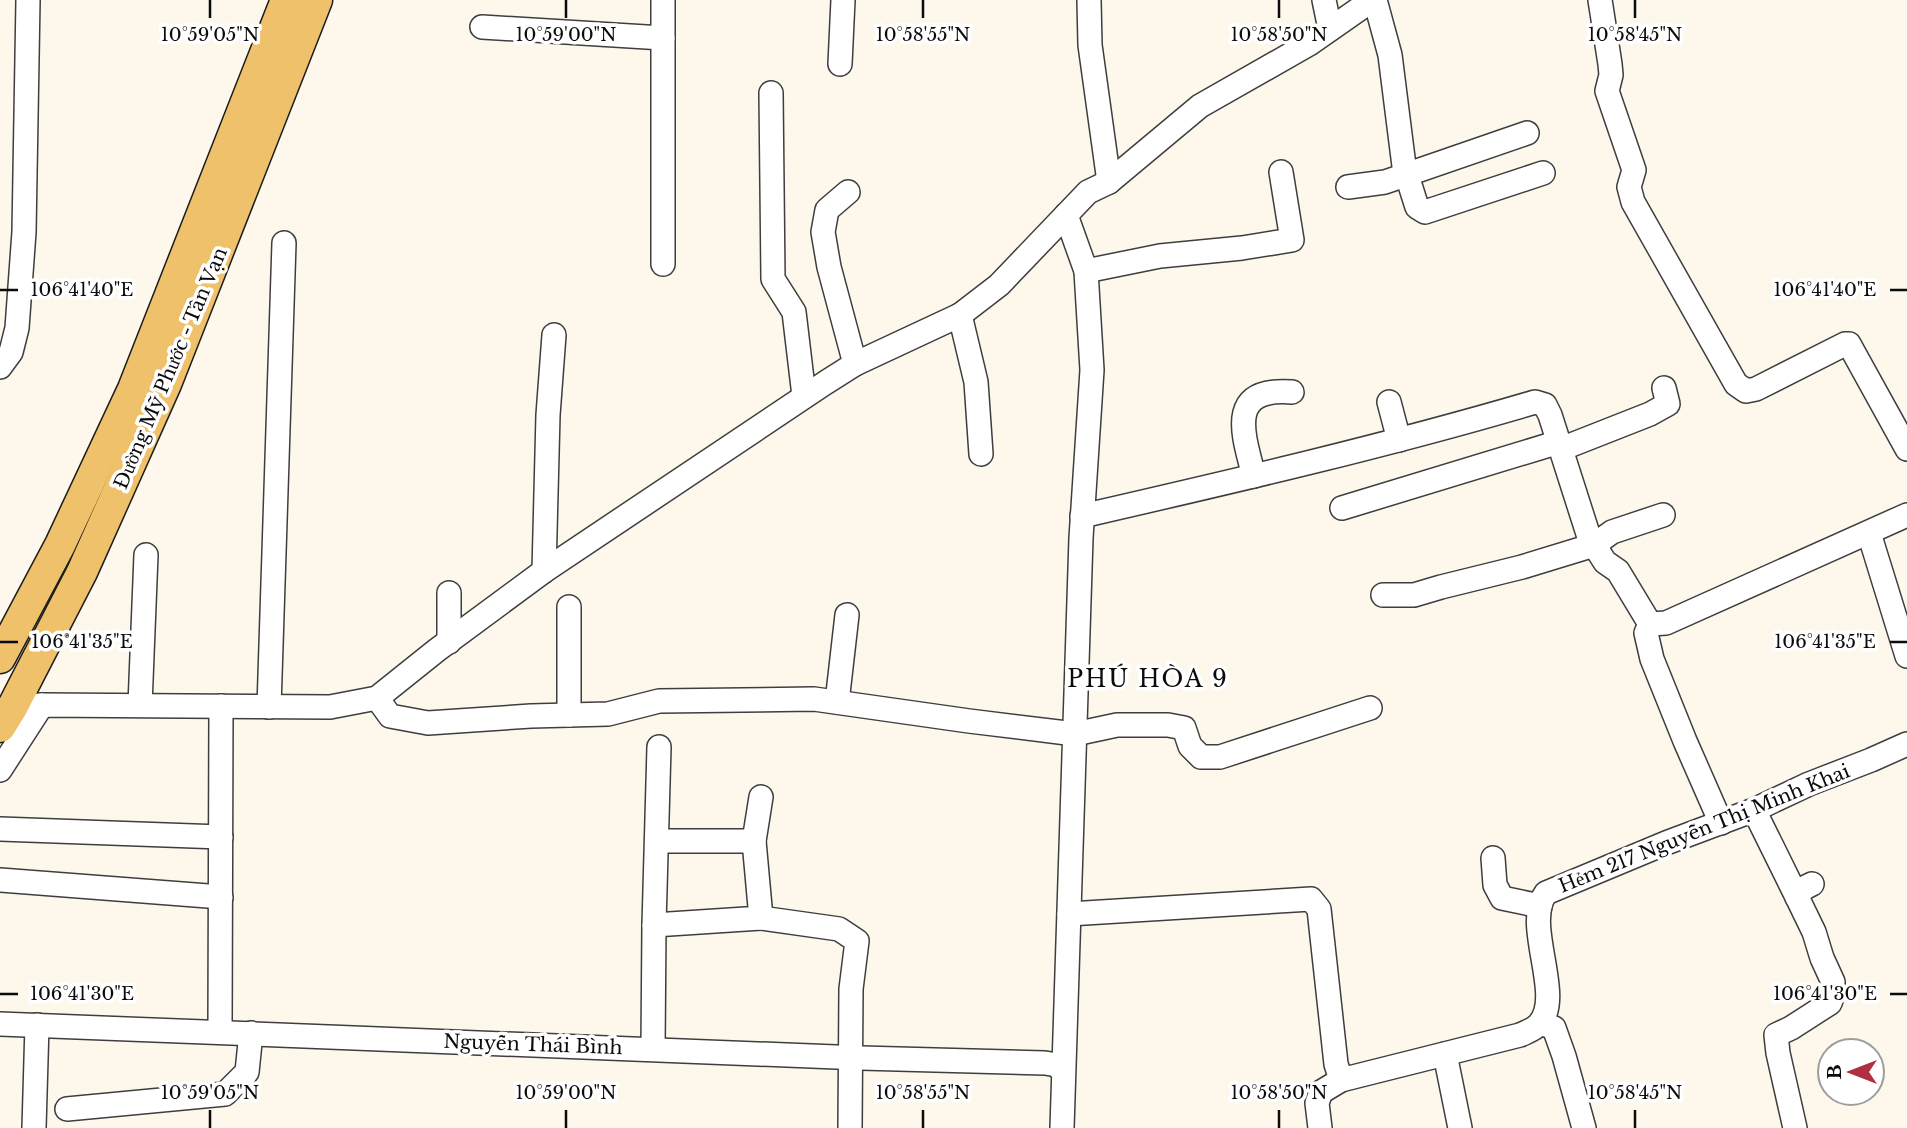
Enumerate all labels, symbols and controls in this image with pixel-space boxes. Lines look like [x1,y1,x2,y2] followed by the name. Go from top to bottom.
[161,24,259,46] text: 10°59'05"N
[516,24,616,46] text: 10°59'00"N
[876,24,970,46] text: 10°58'55"N
[1230,24,1328,46] text: 10°58'50"N
[1588,24,1682,46] text: 10°58'45"N
[109,244,232,492] street label: Đường Mỹ Phước - Tân Vạn
[31,279,133,301] text: 106°41'40"E
[1774,279,1876,301] text: 106°41'40"E
[31,631,133,653] text: 106°41'35"E
[1774,631,1876,653] text: 106°41'35"E
[1067,663,1229,693] district label: PHÚ HÒA 9
[1555,759,1854,898] street label: Hẻm 217 Nguyễn Thị Minh Khai
[30,983,134,1005] text: 106°41'30"E
[1773,983,1877,1005] text: 106°41'30"E
[443,1030,623,1059] street label: Nguyễn Thái Bình
[1816,1037,1886,1107] north arrow
[1823,1064,1846,1080] text: B
[161,1082,259,1104] text: 10°59'05"N
[516,1082,616,1104] text: 10°59'00"N
[876,1082,970,1104] text: 10°58'55"N
[1230,1082,1328,1104] text: 10°58'50"N
[1588,1082,1682,1104] text: 10°58'45"N

